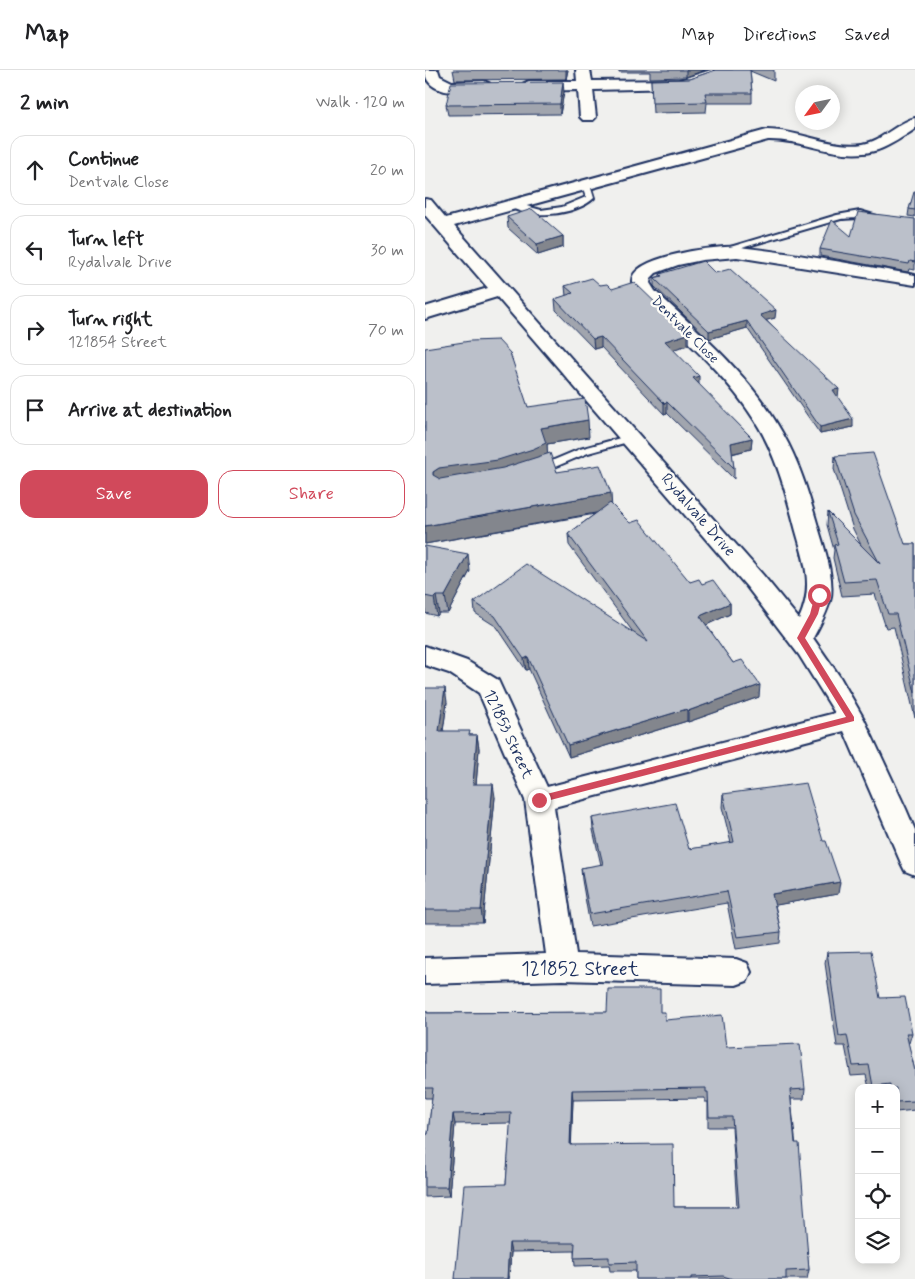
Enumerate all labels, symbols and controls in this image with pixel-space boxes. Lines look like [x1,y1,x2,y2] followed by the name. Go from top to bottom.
[25,19,69,50] text: Map
[682,23,715,47] text: Map
[743,23,817,47] text: Directions
[845,23,890,47] text: Saved
[795,85,840,130] north arrow
[20,89,69,117] text: 2 min
[316,92,405,113] text: Walk · 120 m
[68,147,139,172] text: Continue
[21,156,49,184] icon: ahead
[370,160,404,181] text: 20 m
[68,172,169,193] text: Dentvale Close
[68,227,144,252] text: Turn left
[21,236,49,264] icon: left
[371,240,404,261] text: 30 m
[68,252,172,273] text: Rydalvale Drive
[647,292,723,368] street label: Dentvale Close
[68,307,152,332] text: Turn right
[21,316,49,344] icon: right
[368,320,404,341] text: 70 m
[68,332,167,353] text: 121854 Street
[21,396,49,424] icon: arrive
[68,398,232,423] text: Arrive at destination
[656,469,740,561] street label: Rydalvale Drive
[20,470,208,518] button: Save
[218,470,405,518] button: Share
[808,584,831,607] route start
[478,686,538,782] street label: 121853 Street
[528,789,551,812] route end
[521,957,639,982] street label: 121852 Street
[855,1084,900,1264] map controls
[855,1084,900,1129] button: +
[855,1129,900,1174] button: −
[855,1174,900,1219] button: locate
[855,1219,900,1264] button: layers

